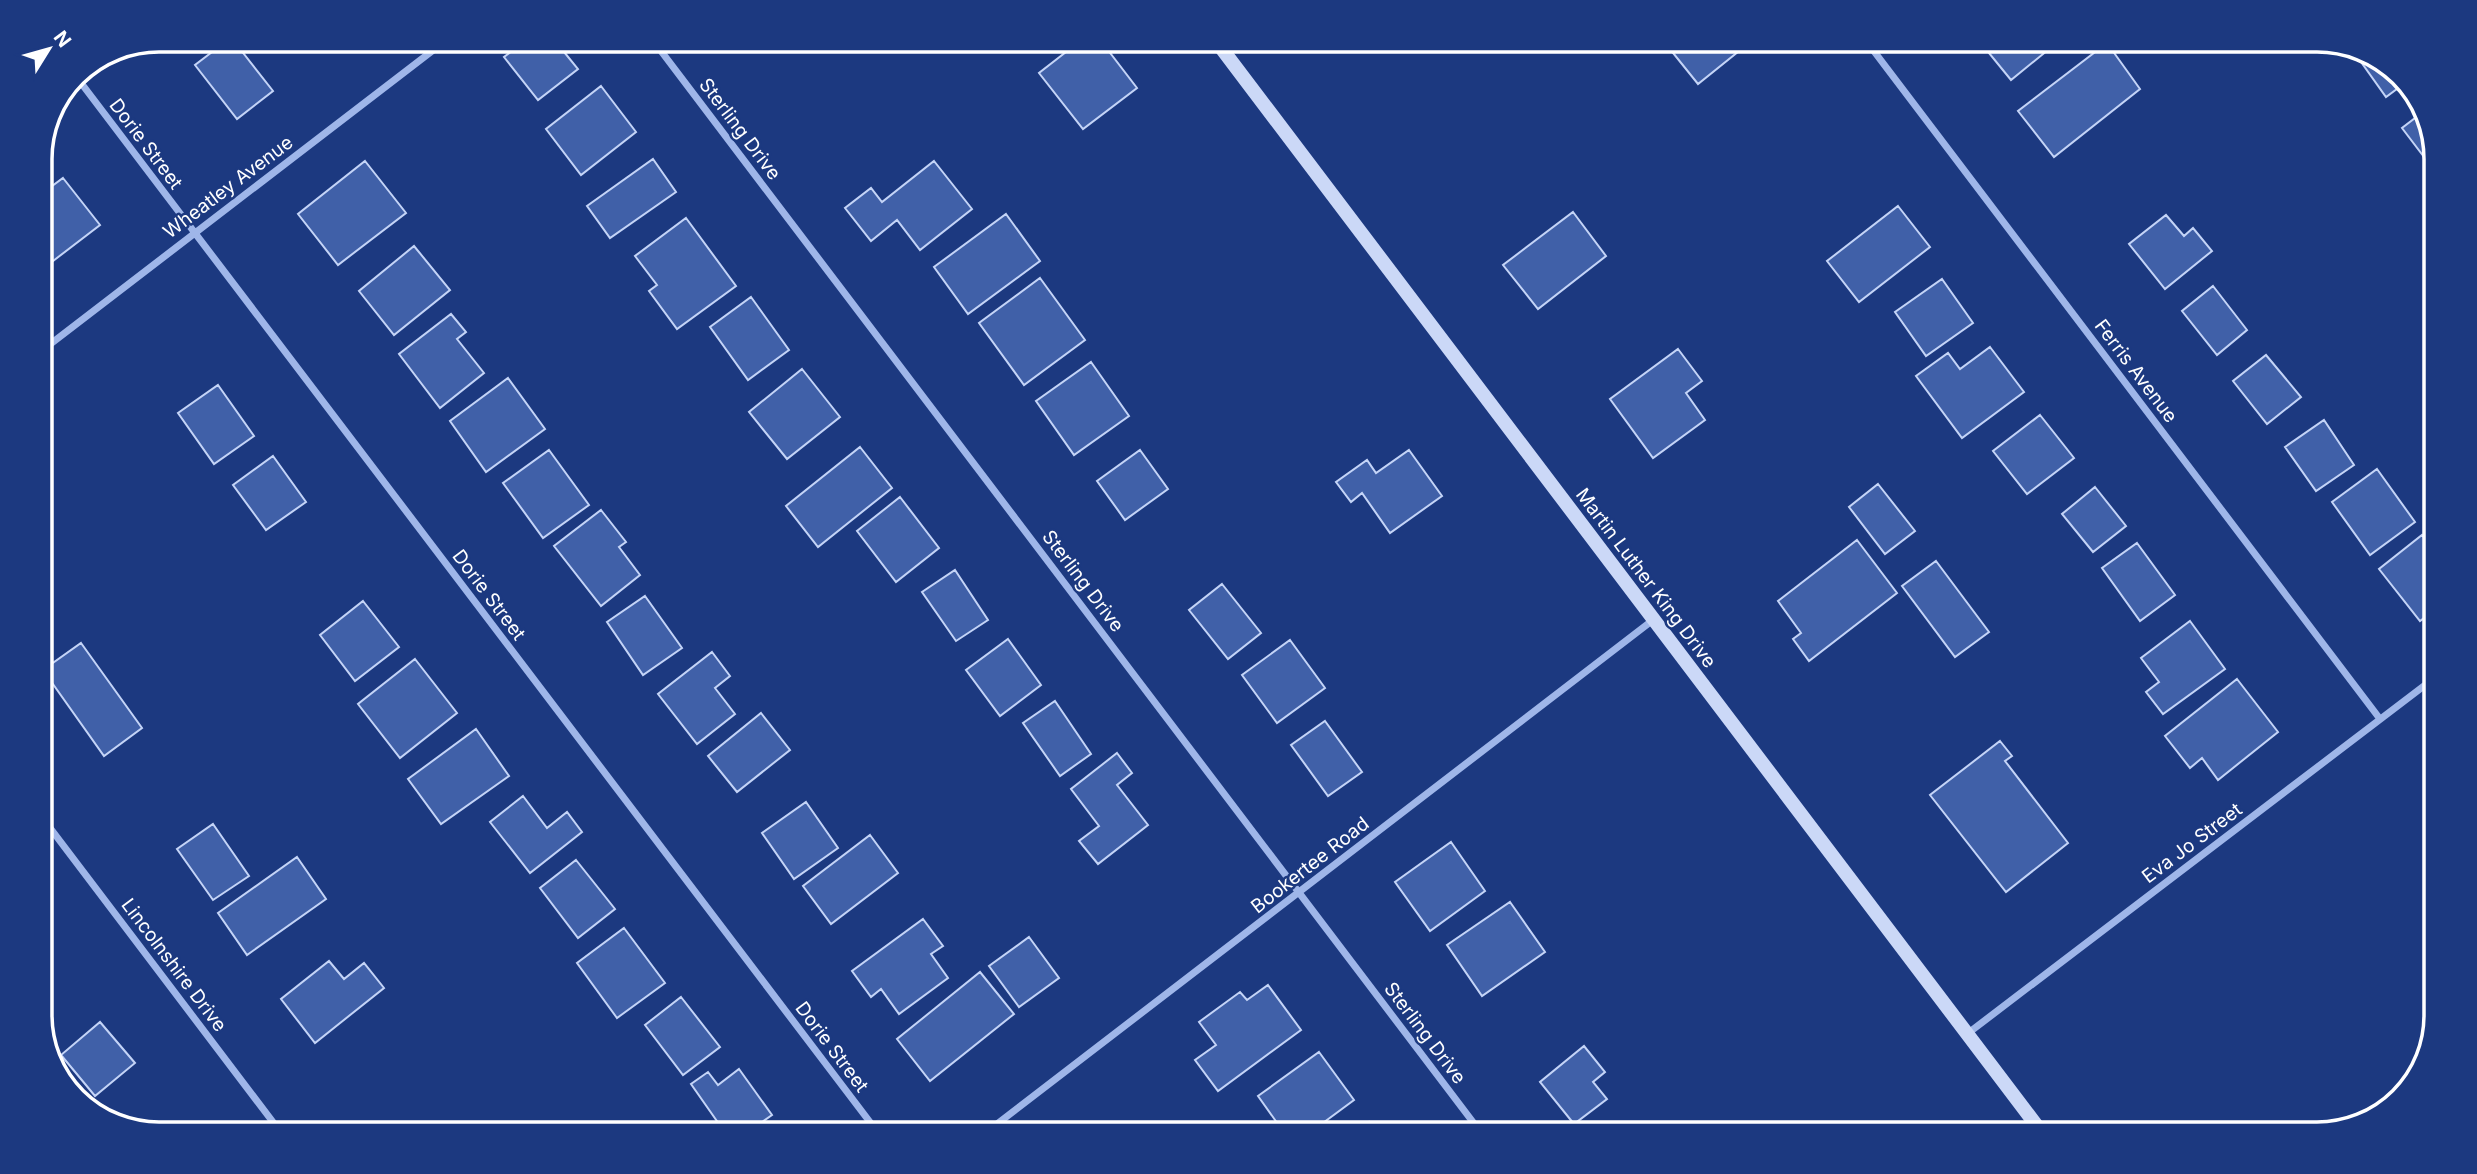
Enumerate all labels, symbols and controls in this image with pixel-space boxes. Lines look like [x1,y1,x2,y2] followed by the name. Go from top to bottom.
[14,14,84,84] north arrow
[49,26,76,52] text: N
[694,74,786,184] street label: Sterling Drive
[105,94,187,194] street label: Dorie Street
[159,131,297,243] street label: Wheatley Avenue
[2090,315,2182,427] street label: Ferris Avenue
[1571,484,1721,672] street label: Martin Luther King Drive
[1037,526,1129,636] street label: Sterling Drive
[448,545,530,645] street label: Dorie Street
[2137,798,2247,888] street label: Eva Jo Street
[1247,812,1373,918] street label: Bookertee Road
[116,894,232,1036] street label: Lincolnshire Drive
[1379,978,1471,1088] street label: Sterling Drive
[791,997,873,1097] street label: Dorie Street

